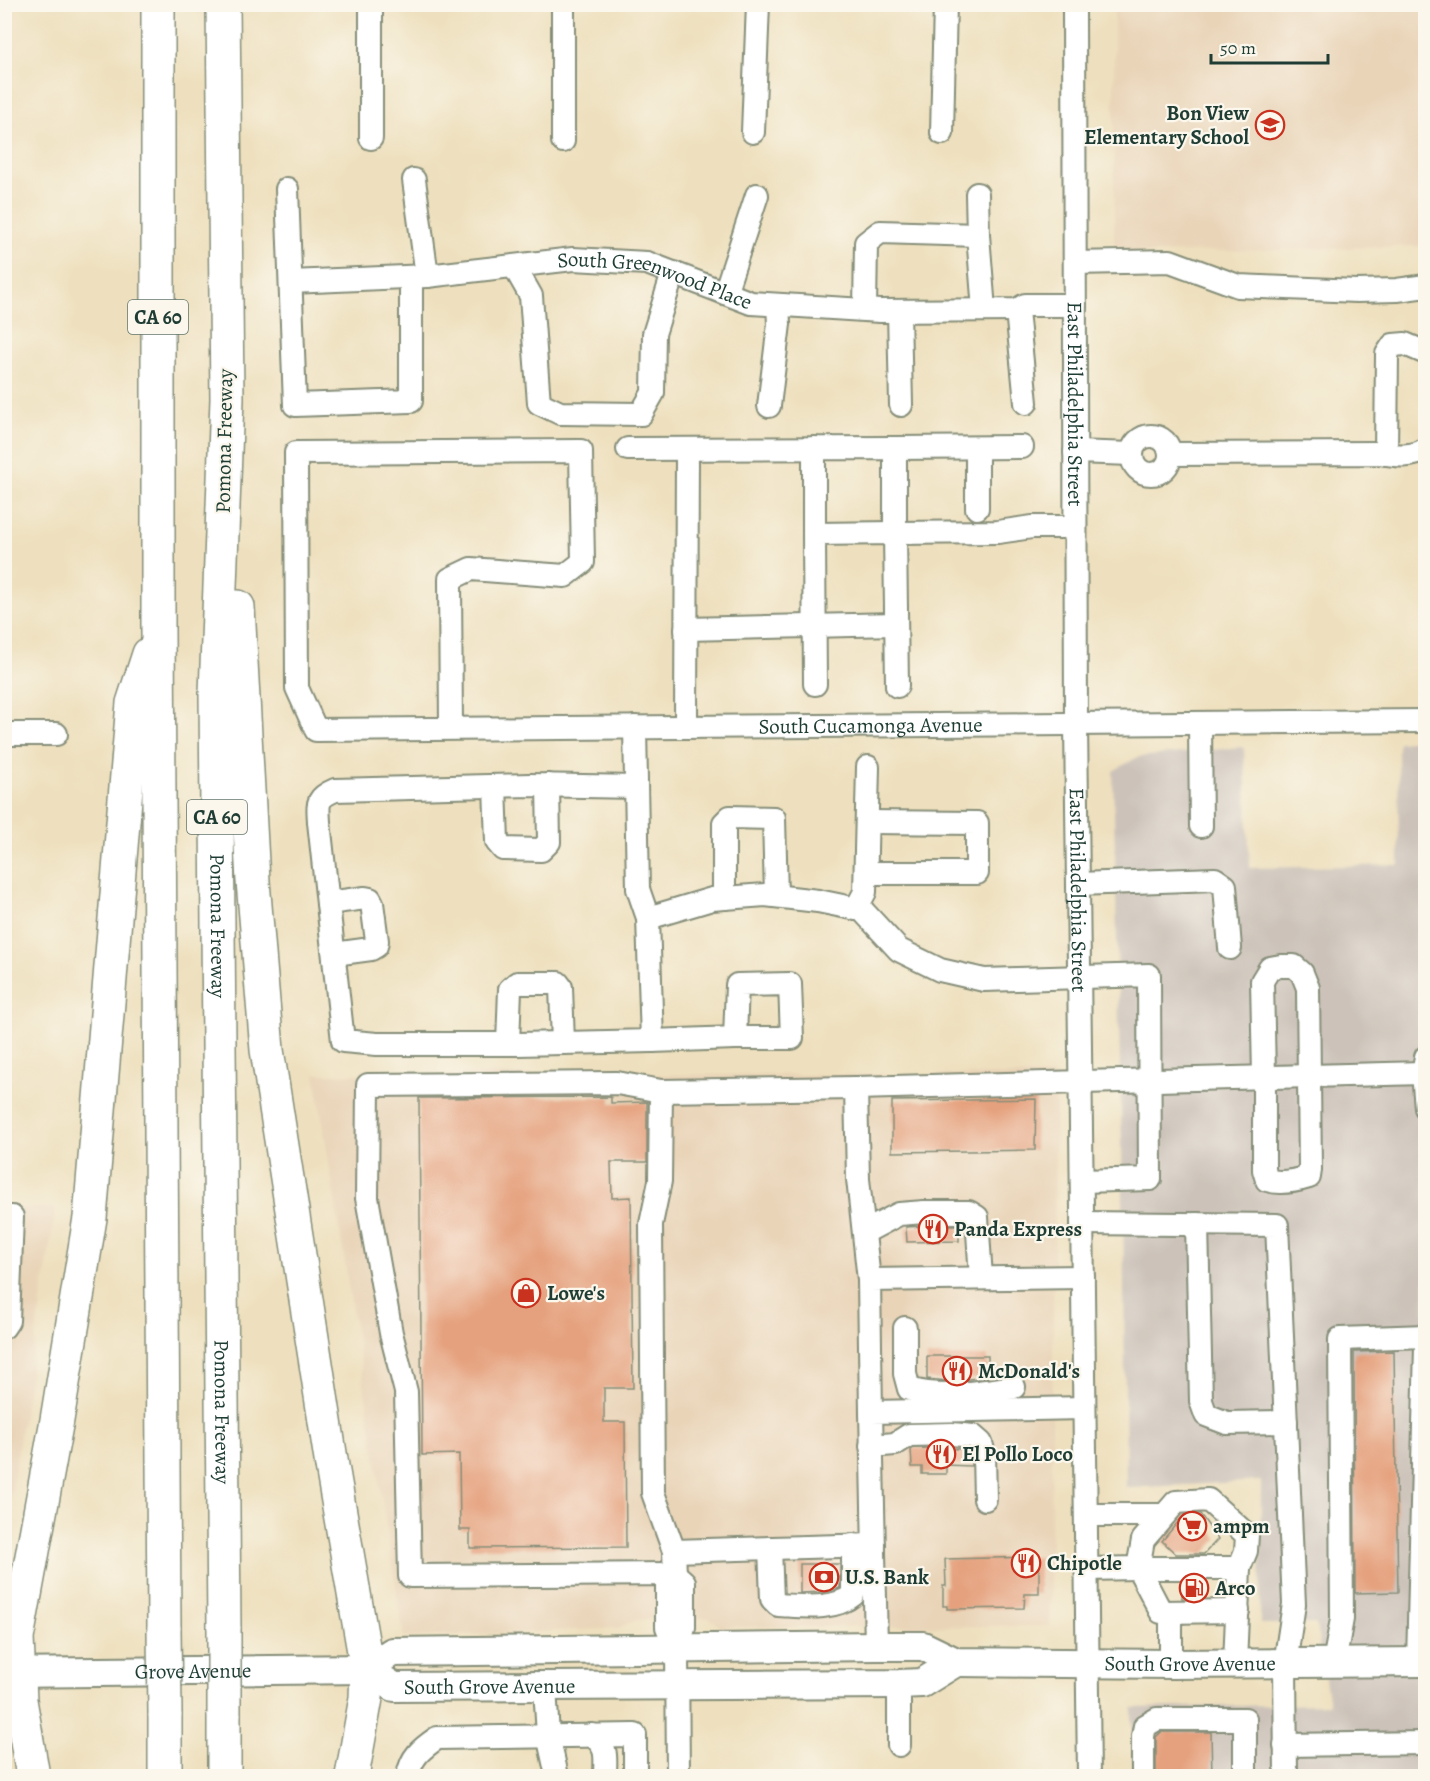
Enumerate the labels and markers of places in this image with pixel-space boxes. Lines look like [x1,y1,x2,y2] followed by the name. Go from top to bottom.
[1084,99,1250,151] place label: Bon View Elementary School
[1254,109,1286,141] school or university icon: Bon View Elementary School
[917,1213,949,1245] restaurant icon: Panda Express
[954,1215,1082,1243] place label: Panda Express
[510,1277,542,1309] shop icon: Lowe's
[547,1279,605,1307] place label: Lowe's
[941,1355,973,1387] restaurant icon: McDonald's
[978,1357,1080,1385] place label: McDonald's
[925,1438,957,1470] restaurant icon: El Pollo Loco
[962,1440,1073,1468] place label: El Pollo Loco
[1176,1510,1208,1542] supermarket icon: ampm
[1213,1512,1270,1540] place label: ampm
[1010,1547,1042,1579] restaurant icon: Chipotle
[1047,1549,1122,1577] place label: Chipotle
[808,1561,840,1593] bank icon: U.S. Bank
[845,1563,929,1591] place label: U.S. Bank
[1178,1572,1210,1604] fuel station icon: Arco
[1214,1574,1256,1602] place label: Arco

